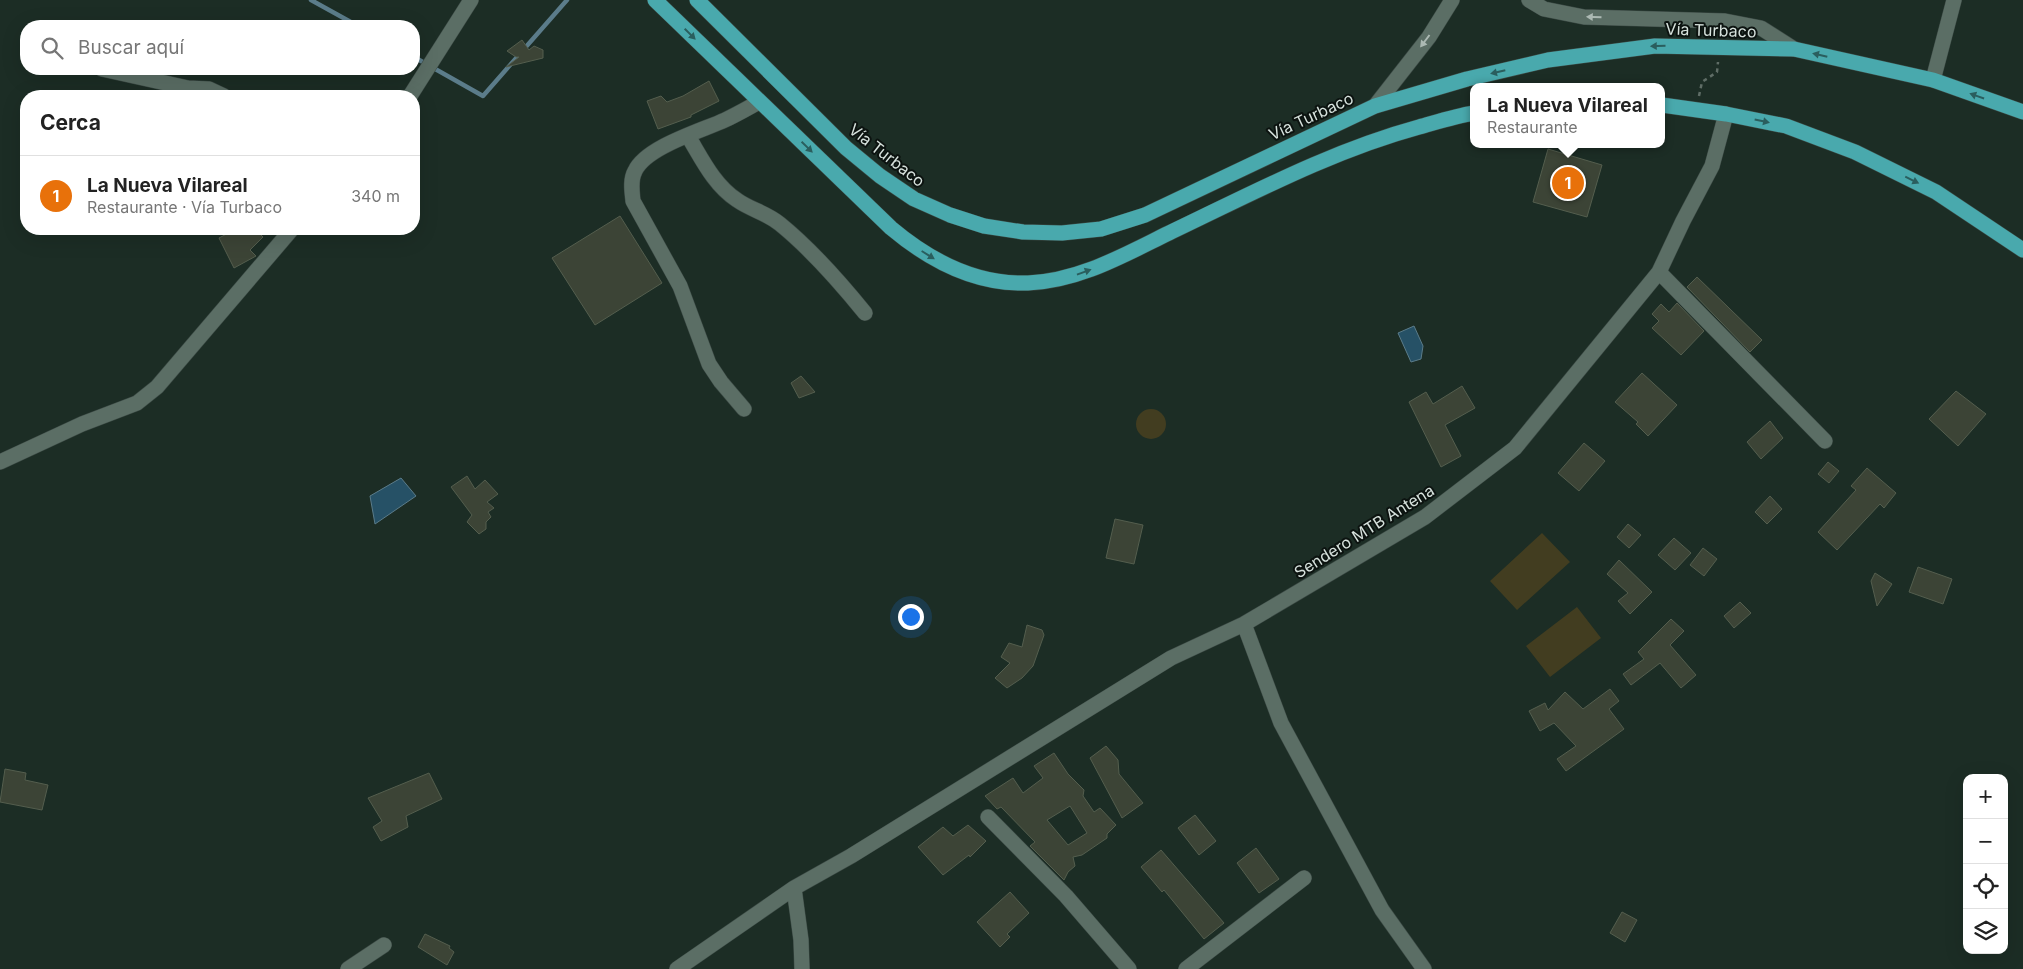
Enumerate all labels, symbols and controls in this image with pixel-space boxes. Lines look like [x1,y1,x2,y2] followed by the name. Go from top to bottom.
[1586,13,1602,21] one-way arrow
[1665,18,1757,42] street label: Vía Turbaco
[20,20,420,75] search box
[684,28,696,40] one-way arrow
[38,34,66,62] icon: search
[1420,34,1430,48] one-way arrow
[78,36,184,59] text: Buscar aquí
[1650,42,1666,50] one-way arrow
[1812,51,1827,59] one-way arrow
[1490,68,1505,76] one-way arrow
[1470,83,1665,148] popup
[1266,88,1356,144] street label: Vía Turbaco
[1969,92,1984,100] one-way arrow
[1487,94,1648,117] text: La Nueva Vilareal
[40,110,101,135] text: Cerca
[1487,117,1578,137] text: Restaurante
[1754,117,1769,125] one-way arrow
[845,119,929,191] street label: Vía Turbaco
[800,141,812,153] one-way arrow
[1552,164,1584,202] pin: 1
[87,174,248,197] text: La Nueva Vilareal
[1905,176,1920,184] one-way arrow
[53,186,59,206] text: 1
[351,186,400,206] text: 340 m
[87,197,282,217] text: Restaurante · Vía Turbaco
[921,251,934,260] one-way arrow
[1076,268,1091,275] one-way arrow
[1290,480,1438,582] street label: Sendero MTB Antena
[898,604,924,630] your location
[1963,774,2008,954] map controls
[1963,774,2008,819] button: +
[1963,819,2008,864] button: −
[1963,864,2008,909] button: locate
[1963,909,2008,954] button: layers

